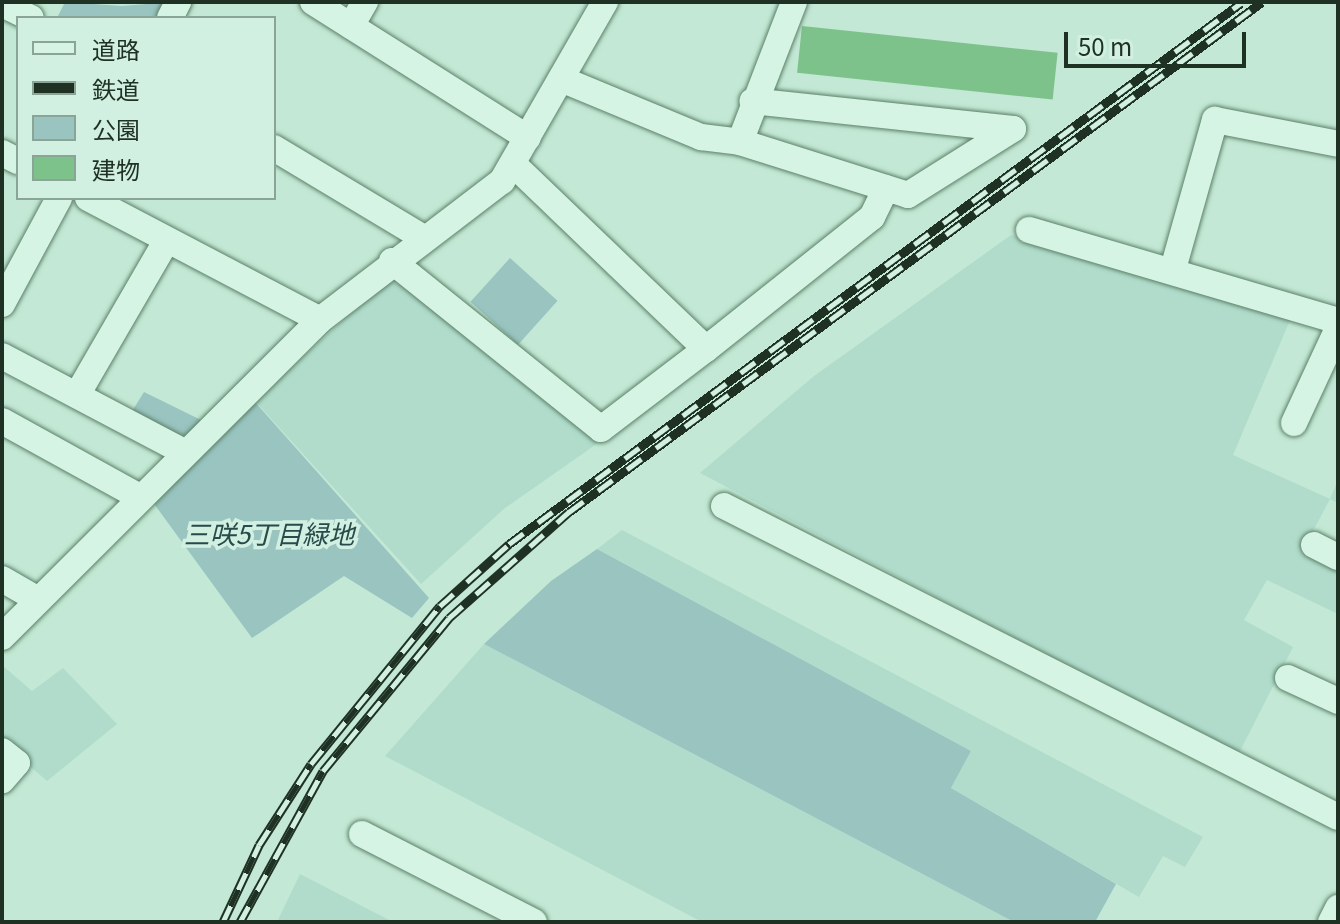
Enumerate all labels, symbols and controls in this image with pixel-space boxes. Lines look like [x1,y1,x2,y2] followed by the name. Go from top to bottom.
[16,16,276,200] legend
[1068,16,1250,66] scale bar
[1078,28,1132,63] text: 50 m
[92,31,140,66] text: 道路
[92,71,140,106] text: 鉄道
[92,111,140,146] text: 公園
[92,151,140,186] text: 建物
[184,517,354,549] park label: 三咲5丁目緑地

